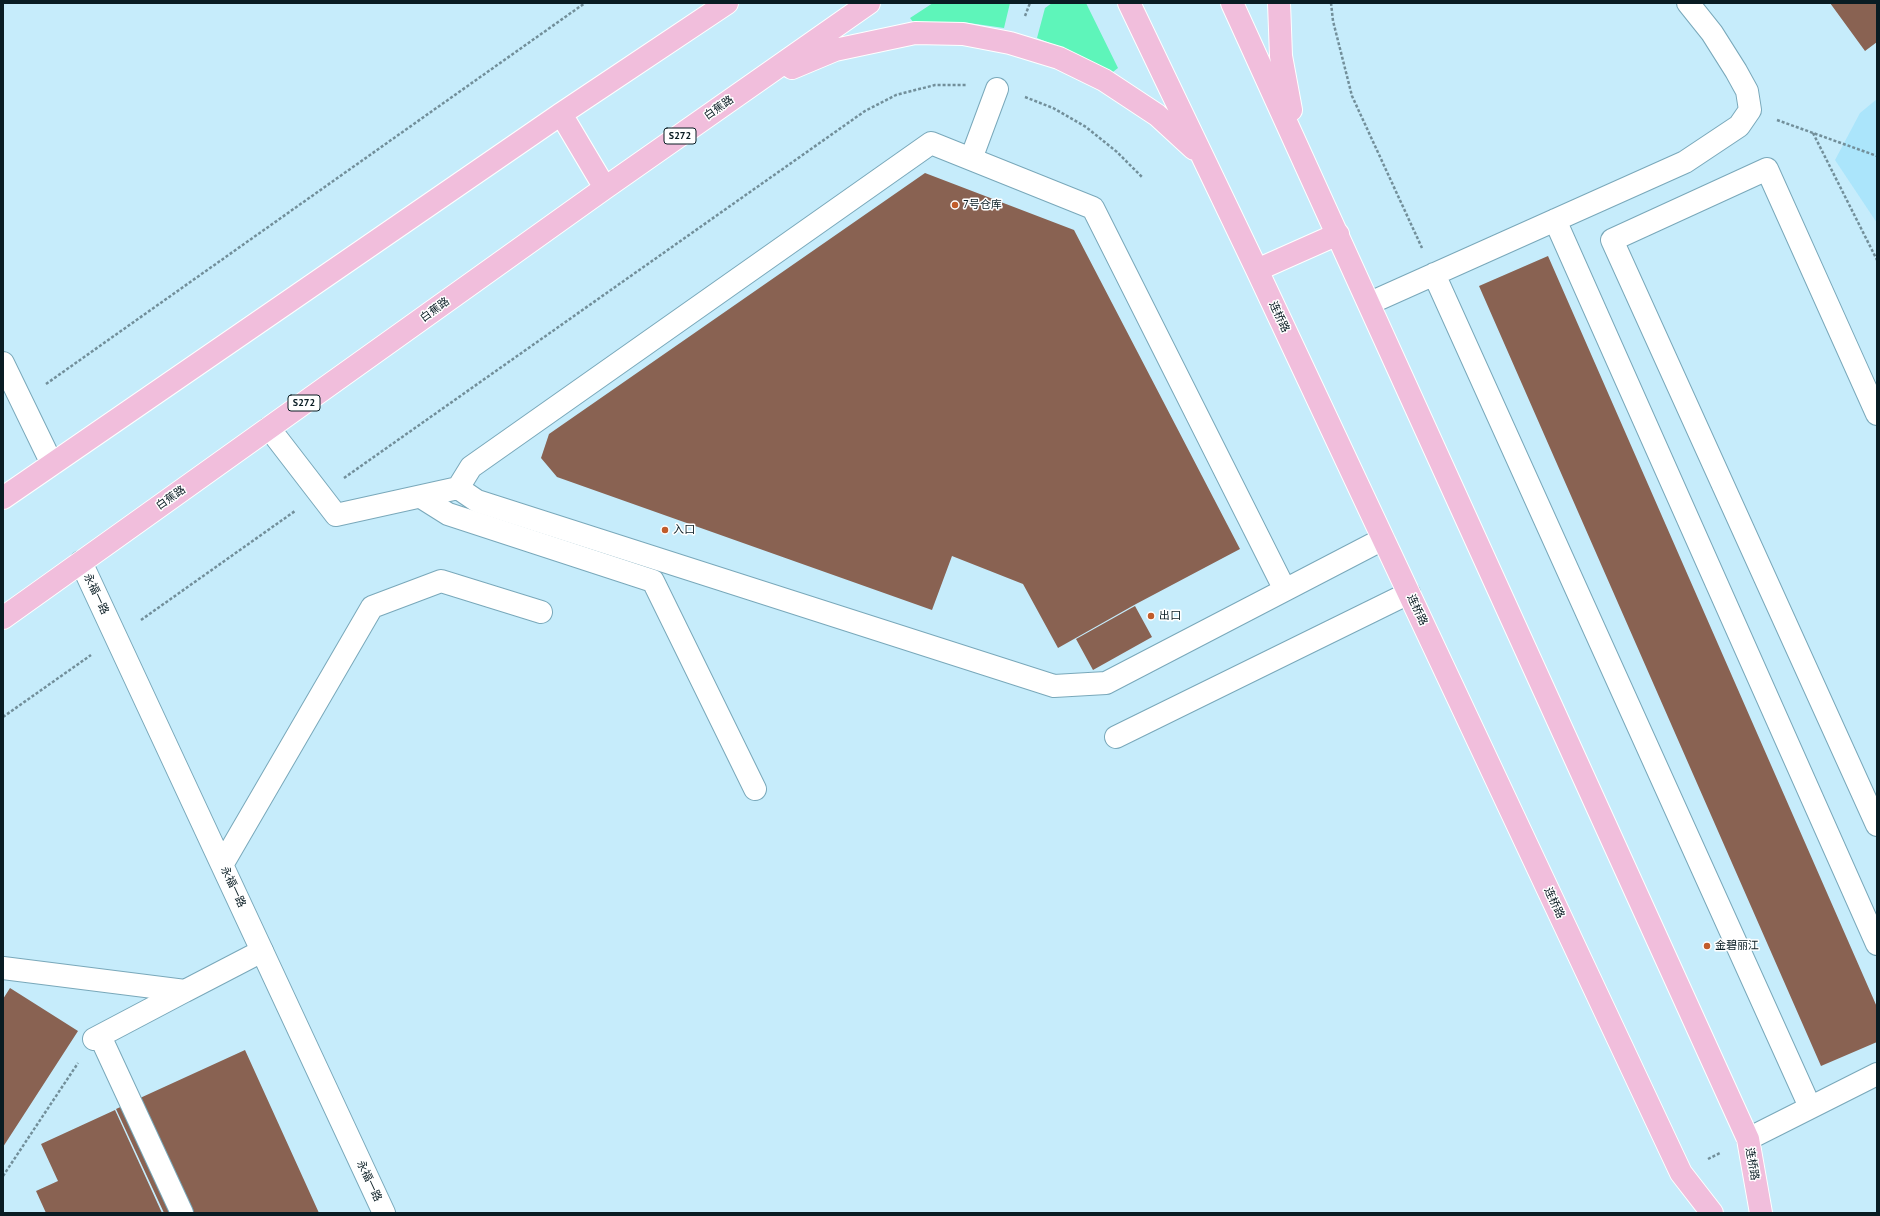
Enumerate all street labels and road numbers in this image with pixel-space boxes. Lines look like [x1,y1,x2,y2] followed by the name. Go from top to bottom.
[702,93,736,123] street label: 白蕉路
[664,128,696,144] road number: S272
[418,295,452,325] street label: 白蕉路
[1266,299,1292,335] street label: 连桥路
[288,395,320,411] road number: S272
[154,483,188,513] street label: 白蕉路
[81,571,111,617] street label: 永福一路
[1404,592,1430,628] street label: 连桥路
[218,864,248,910] street label: 永福一路
[1541,885,1567,921] street label: 连桥路
[1743,1147,1761,1181] street label: 连桥路
[354,1158,384,1204] street label: 永福一路

